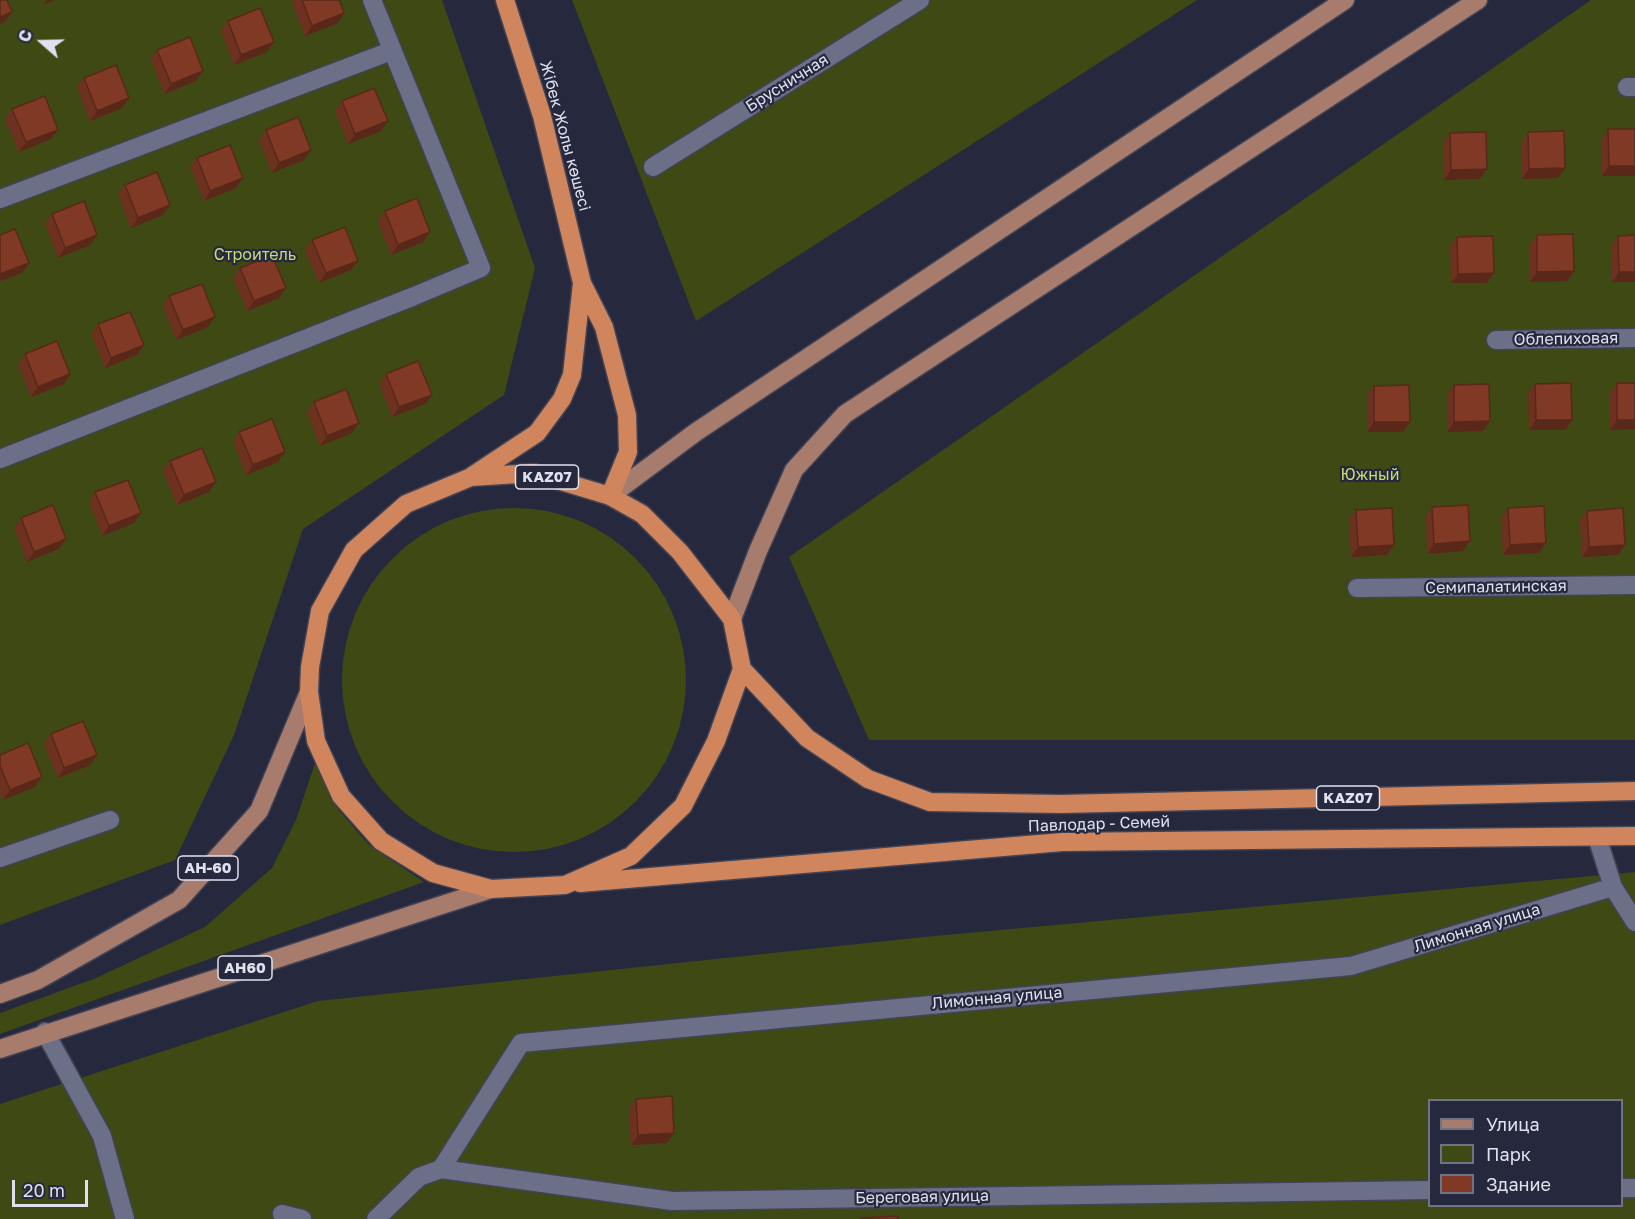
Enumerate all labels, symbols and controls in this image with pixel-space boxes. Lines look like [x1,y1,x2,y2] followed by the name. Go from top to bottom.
[12,12,72,72] north arrow
[14,27,36,45] text: С
[742,50,832,116] street label: Брусничная
[536,59,594,213] street label: Жібек Жолы көшесі
[214,245,296,265] park label: Строитель
[1514,328,1618,350] street label: Облепиховая
[516,465,578,489] road number: KAZ07
[1340,465,1400,485] park label: Южный
[1425,576,1567,598] street label: Семипалатинская
[1316,786,1380,810] road number: KAZ07
[1028,812,1170,836] street label: Павлодар - Семей
[178,856,238,880] road number: АН-60
[1412,900,1542,956] street label: Лимонная улица
[218,956,272,980] road number: АН60
[931,983,1063,1013] street label: Лимонная улица
[1428,1099,1623,1207] legend
[1486,1113,1540,1135] text: Улица
[1486,1143,1531,1165] text: Парк
[15,1168,92,1206] scale bar
[1486,1173,1551,1195] text: Здание
[23,1179,65,1201] text: 20 m
[855,1186,989,1208] street label: Береговая улица

